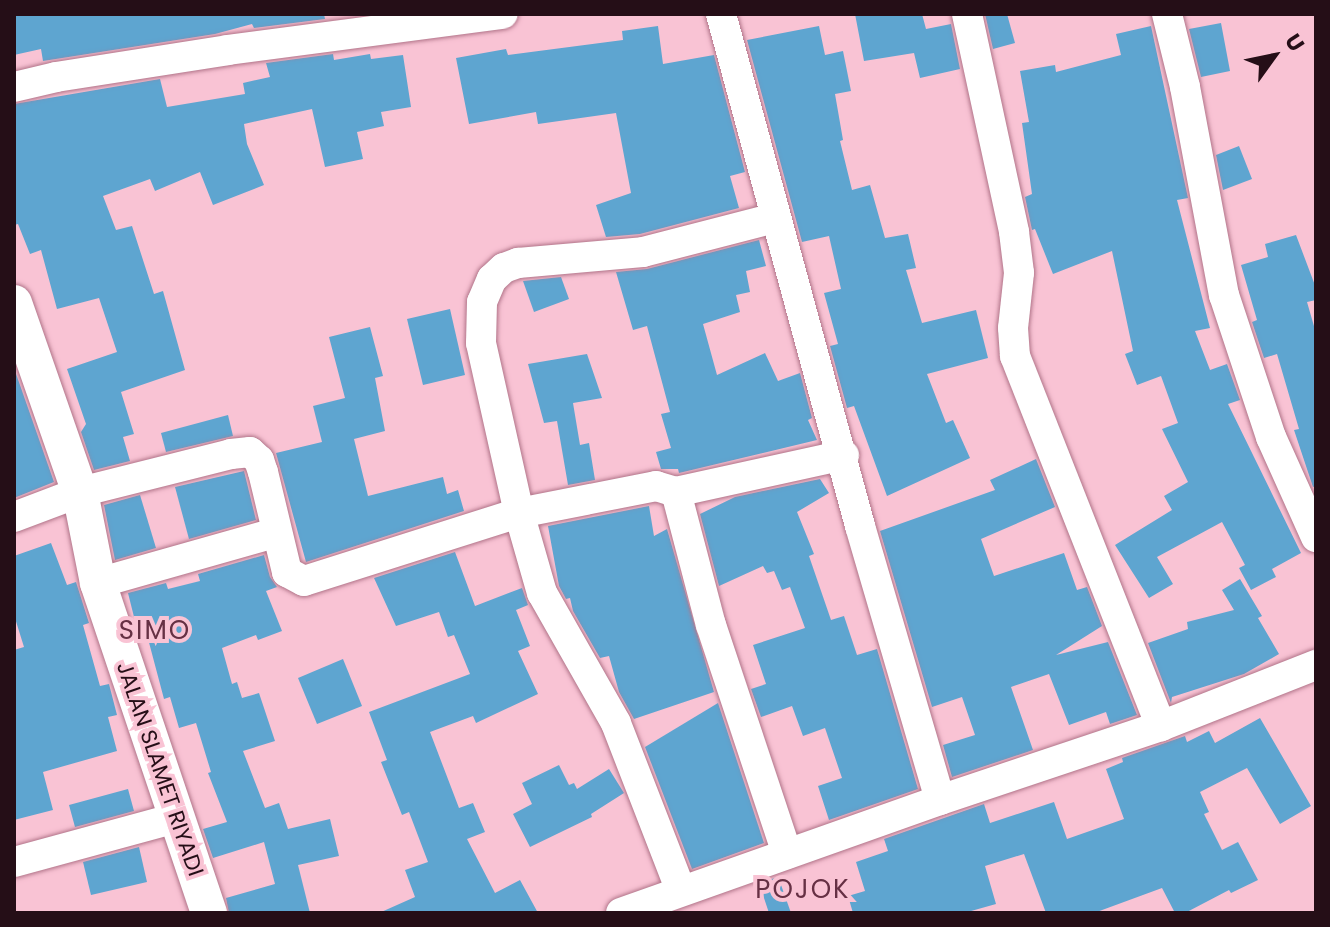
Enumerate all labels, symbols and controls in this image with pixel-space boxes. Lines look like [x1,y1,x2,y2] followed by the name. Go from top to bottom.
[1234,16,1314,96] north arrow
[1277,28,1312,58] text: U
[119,615,191,647] district label: SIMO
[111,658,209,880] street label: JALAN SLAMET RIYADI
[755,874,851,906] district label: POJOK

